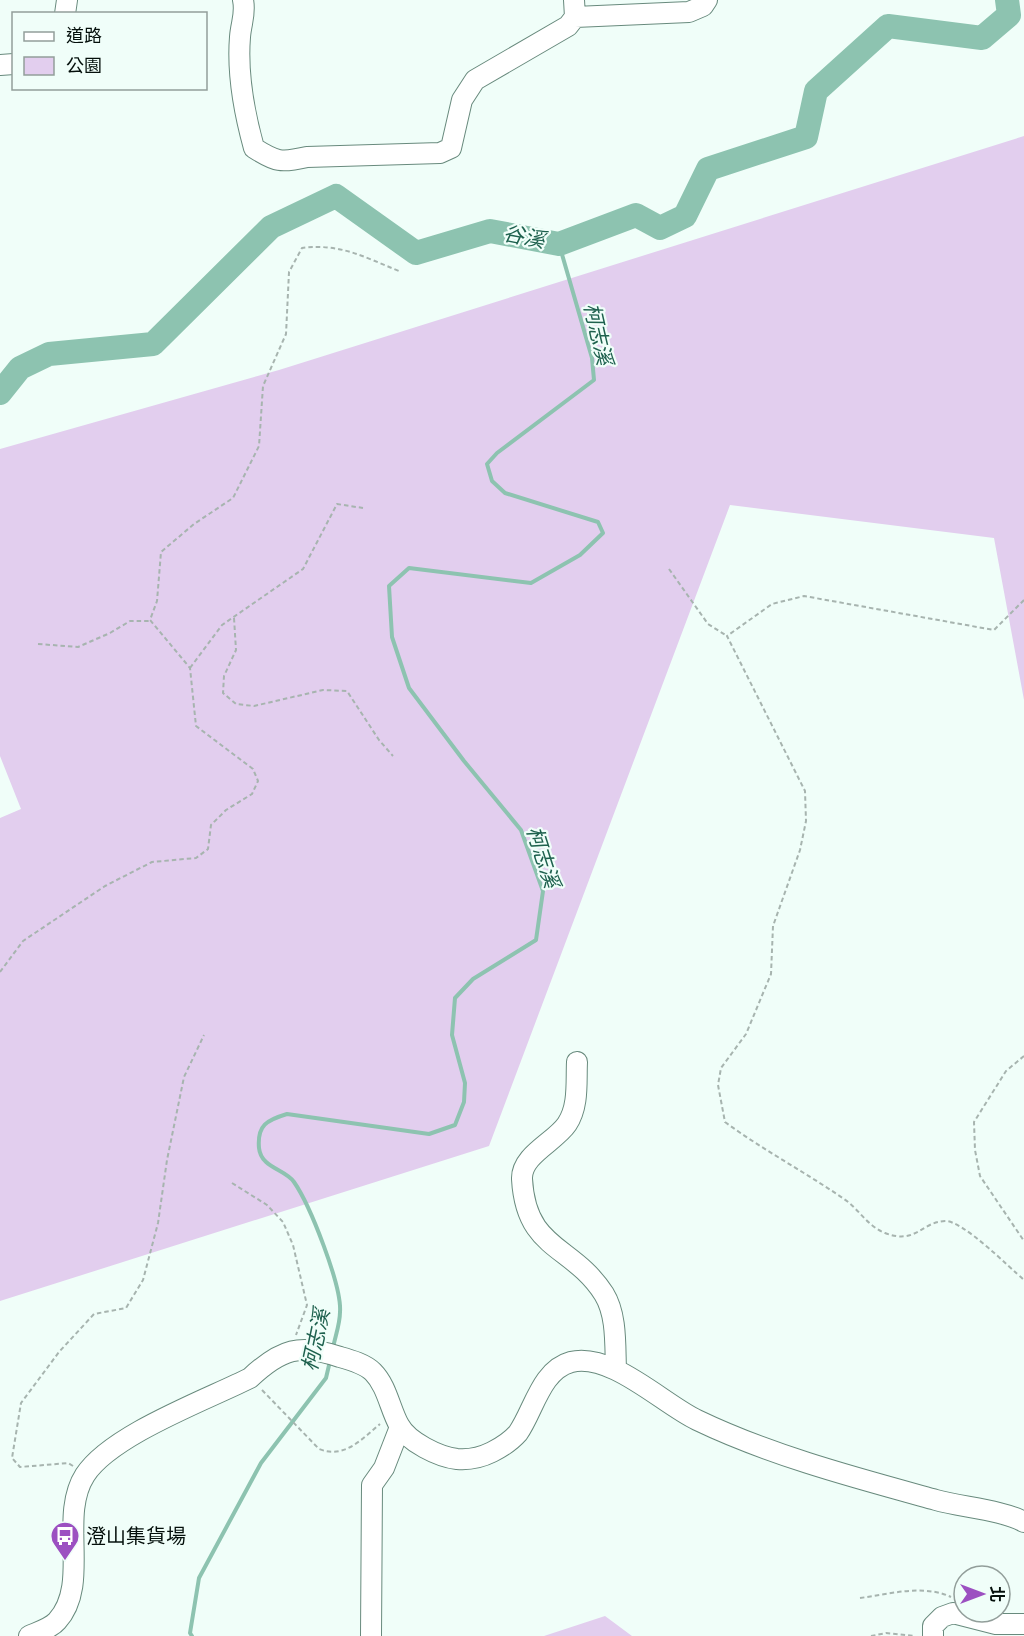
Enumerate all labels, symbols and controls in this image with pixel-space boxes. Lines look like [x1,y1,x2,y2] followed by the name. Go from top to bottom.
[12,12,207,90] legend
[66,25,102,46] text: 道路
[66,55,102,76] text: 公園
[501,220,550,253] water label: 谷溪
[579,300,618,370] water label: 柯志溪
[522,823,566,894] water label: 柯志溪
[297,1304,335,1373] water label: 柯志溪
[49,1520,81,1562] bus stop icon: 澄山集貨場
[86,1524,186,1548] place label: 澄山集貨場
[952,1564,1012,1624] north arrow
[987,1586,1006,1602] text: 北

